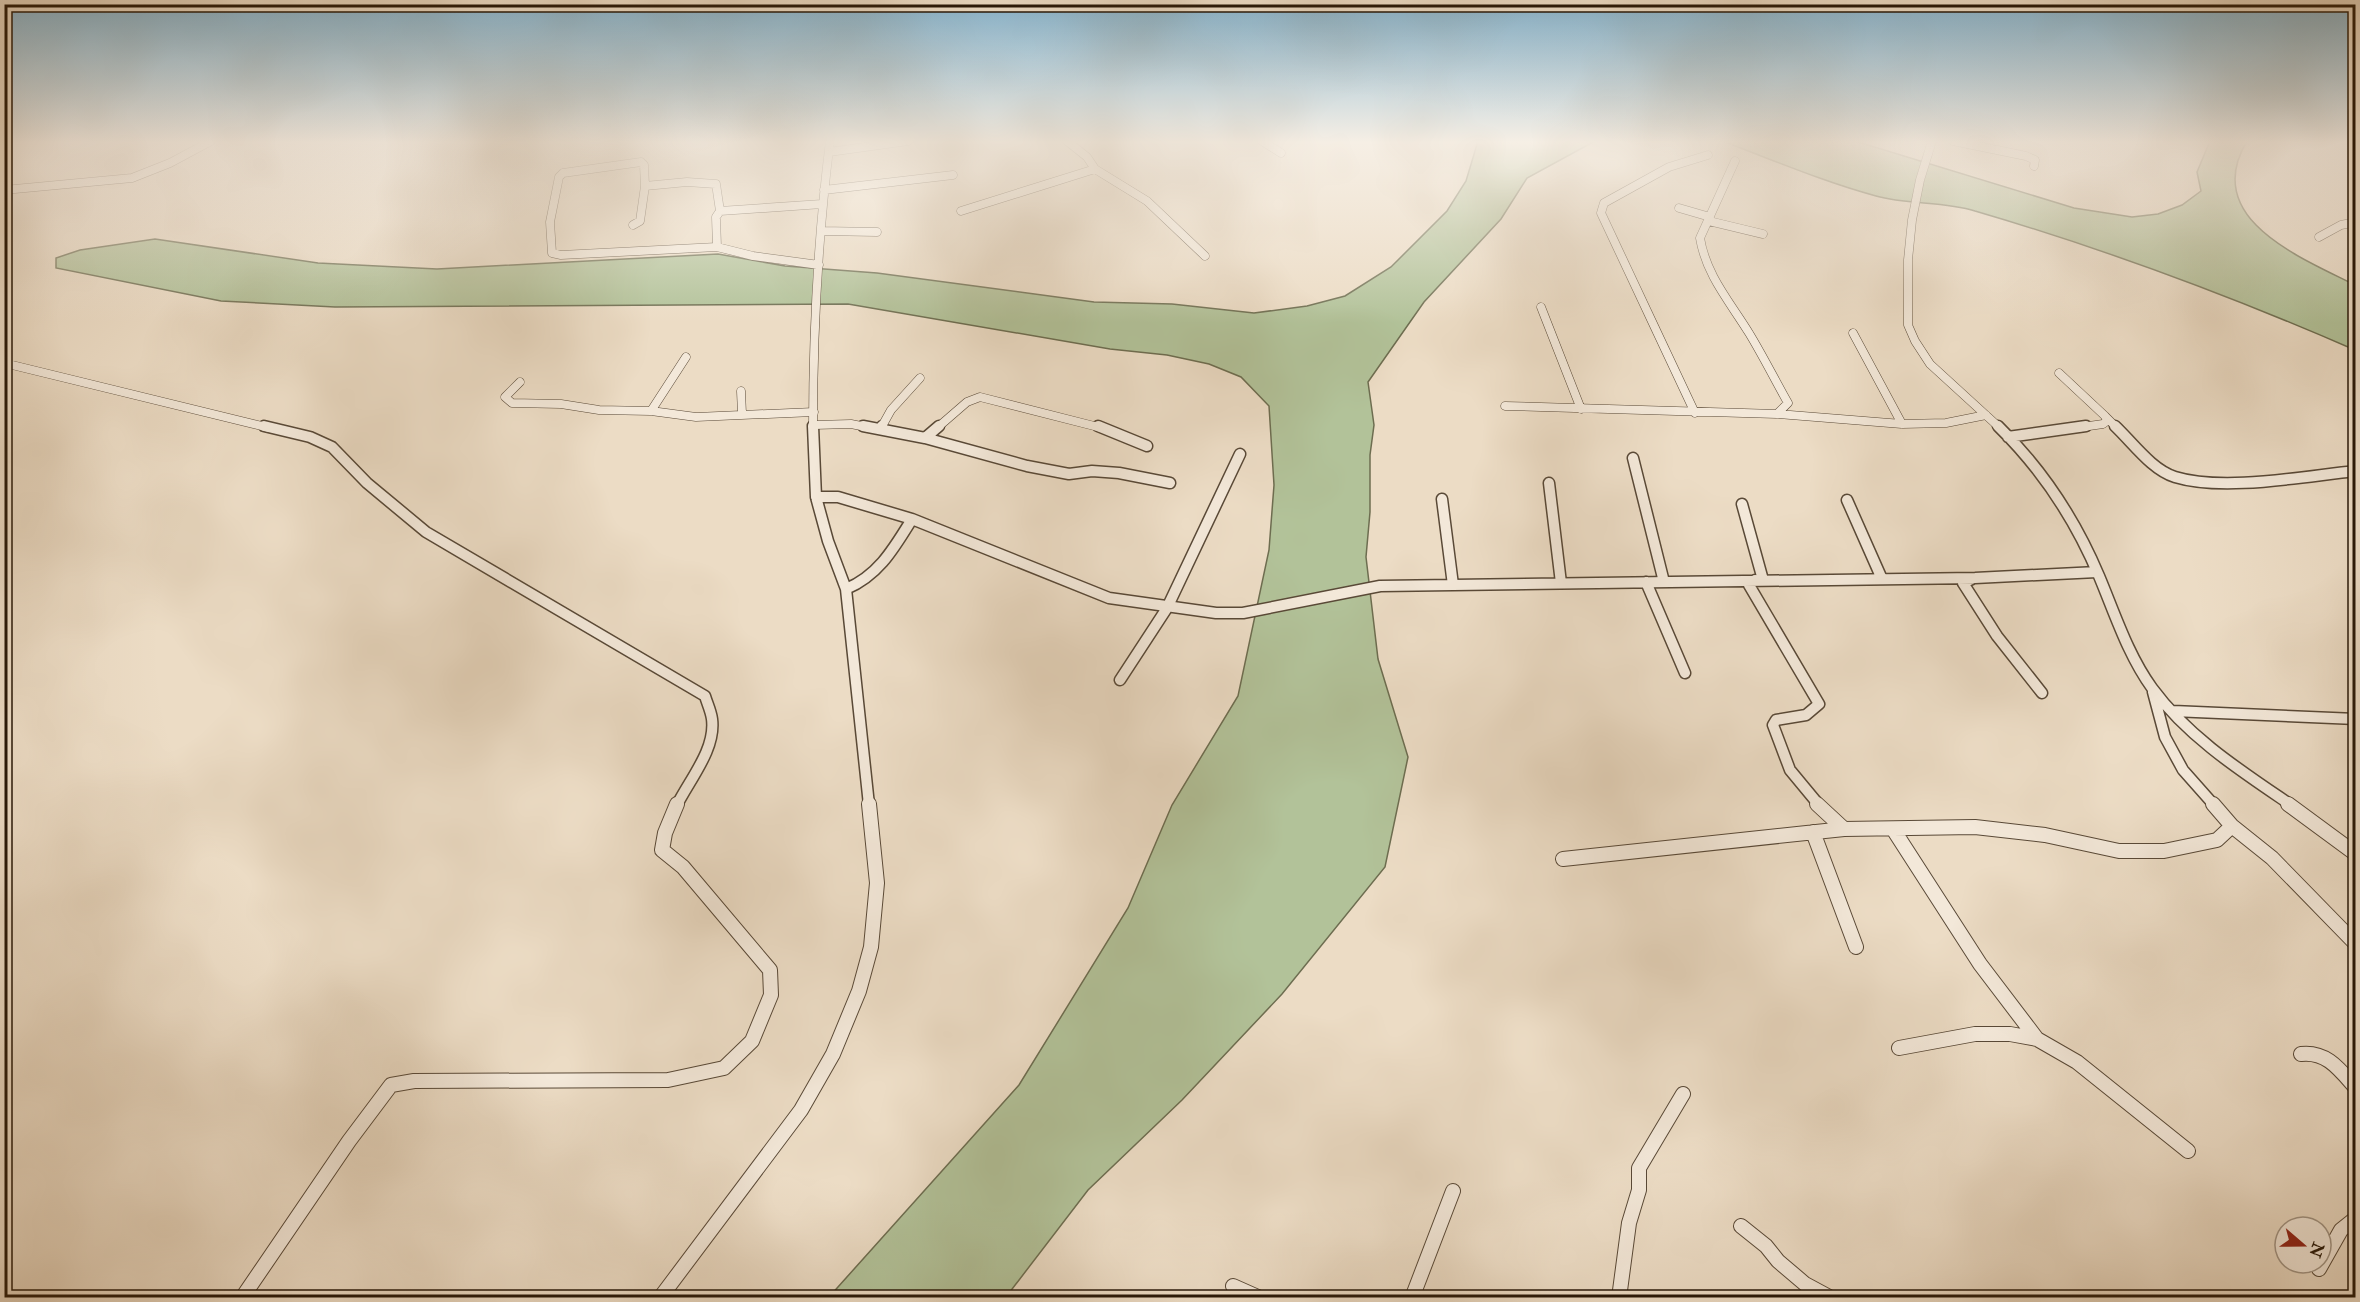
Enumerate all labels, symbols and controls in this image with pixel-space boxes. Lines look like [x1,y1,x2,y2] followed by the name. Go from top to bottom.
[2273,1215,2333,1275] north arrow
[2304,1239,2328,1261] text: N

